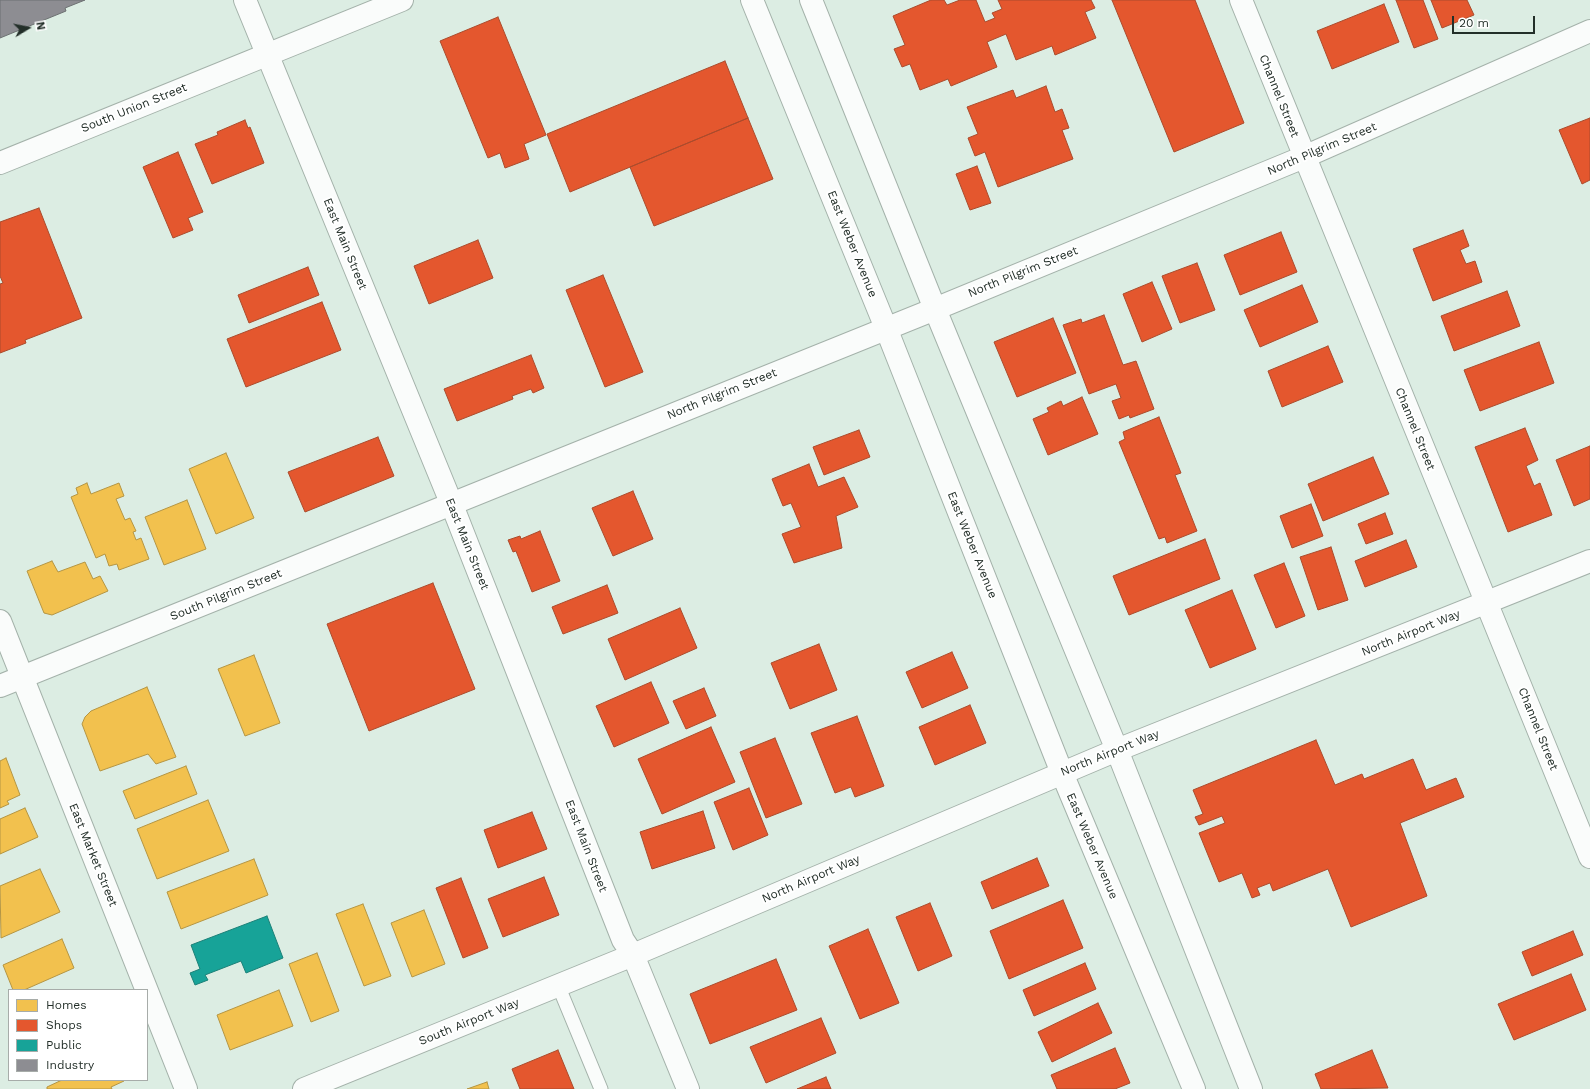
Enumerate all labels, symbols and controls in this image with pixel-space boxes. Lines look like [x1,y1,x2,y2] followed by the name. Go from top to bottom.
[8,8,48,48] north arrow
[1454,8,1537,34] scale bar
[1459,16,1489,30] text: 20 m
[33,21,47,31] text: N
[1256,52,1302,140] street label: Channel Street
[79,80,189,136] street label: South Union Street
[1265,119,1379,179] street label: North Pilgrim Street
[824,189,880,299] street label: East Weber Avenue
[320,196,370,292] street label: East Main Street
[966,243,1080,301] street label: North Pilgrim Street
[665,365,779,423] street label: North Pilgrim Street
[1392,385,1438,473] street label: Channel Street
[944,490,1000,600] street label: East Weber Avenue
[442,496,492,592] street label: East Main Street
[168,566,284,624] street label: South Pilgrim Street
[1360,607,1462,659] street label: North Airport Way
[1515,685,1561,773] street label: Channel Street
[1059,727,1161,779] street label: North Airport Way
[1063,791,1121,901] street label: East Weber Avenue
[562,798,610,894] street label: East Main Street
[66,801,120,909] street label: East Market Street
[760,852,862,906] street label: North Airport Way
[8,989,148,1081] legend
[417,995,521,1049] street label: South Airport Way
[46,998,87,1012] text: Homes
[46,1018,82,1032] text: Shops
[46,1038,82,1052] text: Public
[46,1058,94,1072] text: Industry

